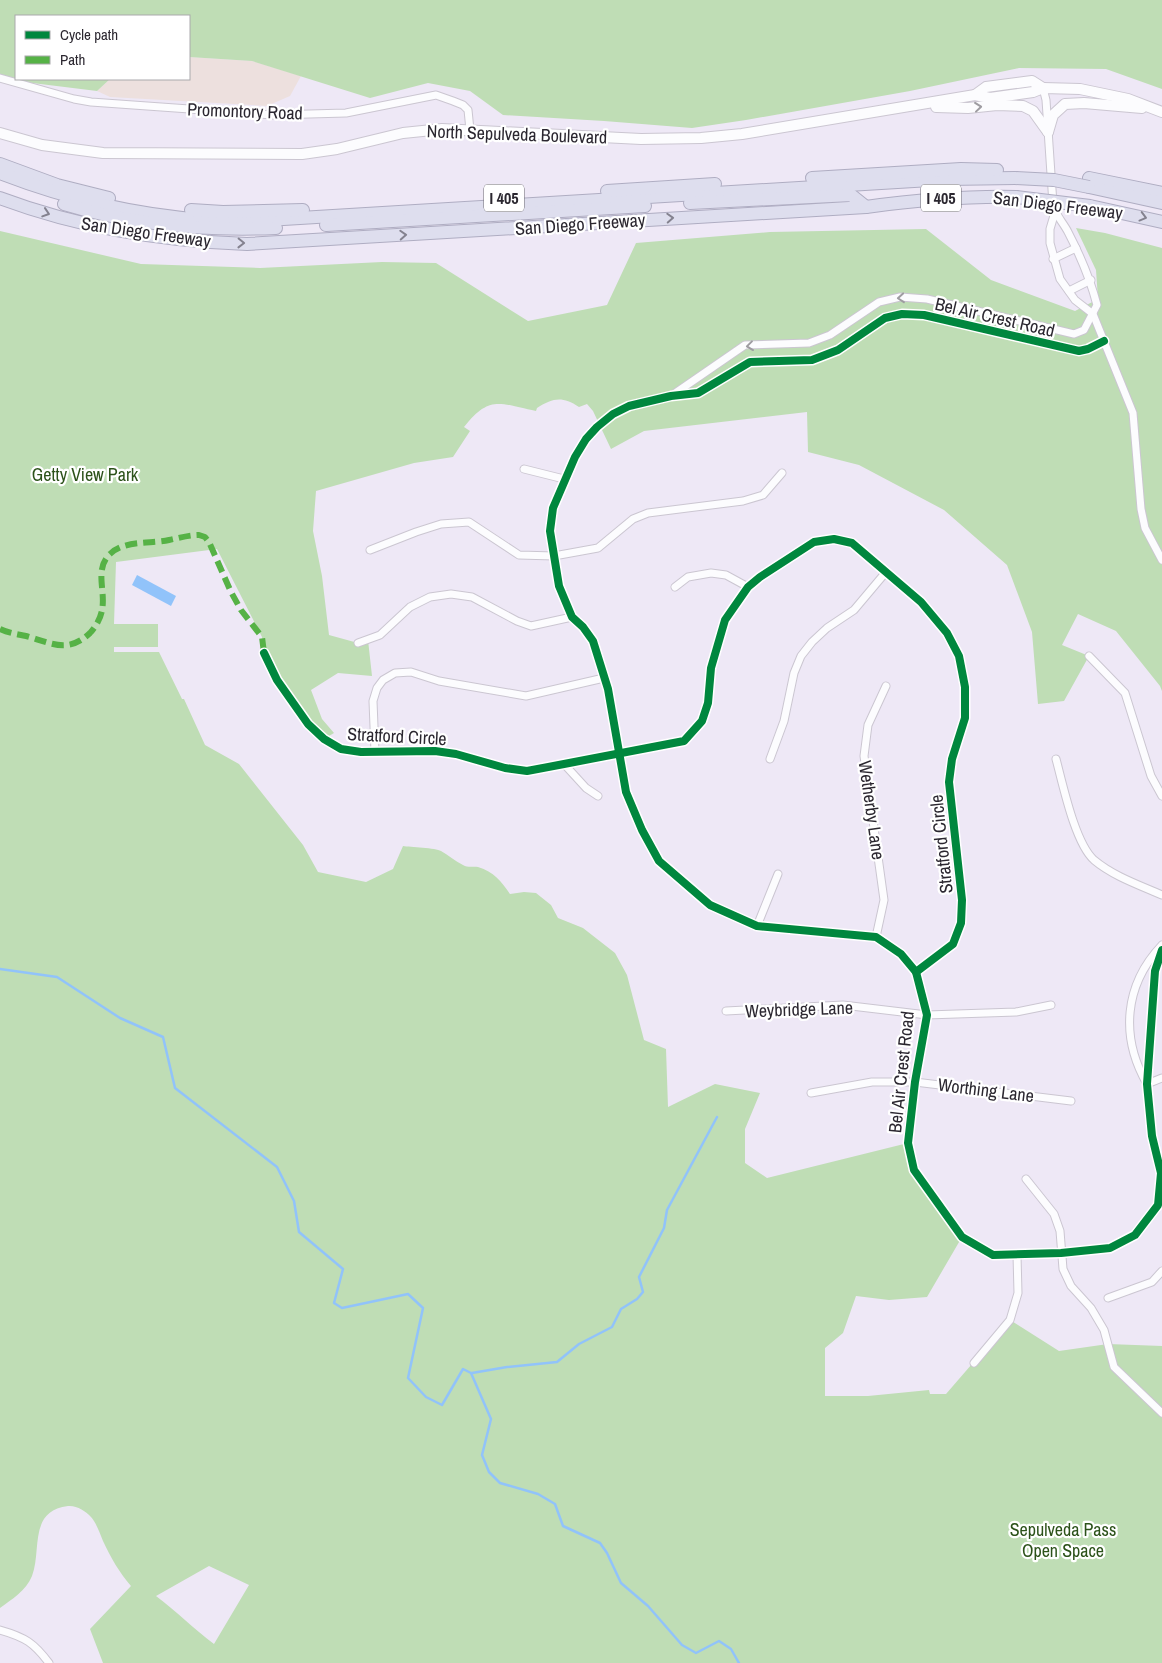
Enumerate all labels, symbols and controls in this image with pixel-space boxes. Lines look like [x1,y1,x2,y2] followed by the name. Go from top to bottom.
[15,15,190,80] legend
[60,24,118,45] text: Cycle path
[60,49,85,70] text: Path
[187,96,303,126] street label: Promontory Road
[974,102,982,113] one-way arrow
[426,118,608,150] street label: North Sepulveda Boulevard
[484,184,524,212] road number: I 405
[921,184,961,212] road number: I 405
[992,185,1125,225] street label: San Diego Freeway
[514,207,647,241] street label: San Diego Freeway
[42,208,50,218] one-way arrow
[80,211,213,254] street label: San Diego Freeway
[1139,211,1148,222] one-way arrow
[666,213,674,224] one-way arrow
[399,229,407,240] one-way arrow
[237,238,245,248] one-way arrow
[933,291,1057,343] street label: Bel Air Crest Road
[896,293,904,304] one-way arrow
[746,340,754,351] one-way arrow
[32,462,139,487] park label: Getty View Park
[347,721,447,751] street label: Stratford Circle
[853,759,891,861] street label: Wetherby Lane
[923,793,959,895] street label: Stratford Circle
[745,995,853,1023] street label: Weybridge Lane
[882,1010,920,1134] street label: Bel Air Crest Road
[937,1072,1035,1108] street label: Worthing Lane
[1010,1517,1116,1563] park label: Sepulveda Pass Open Space

